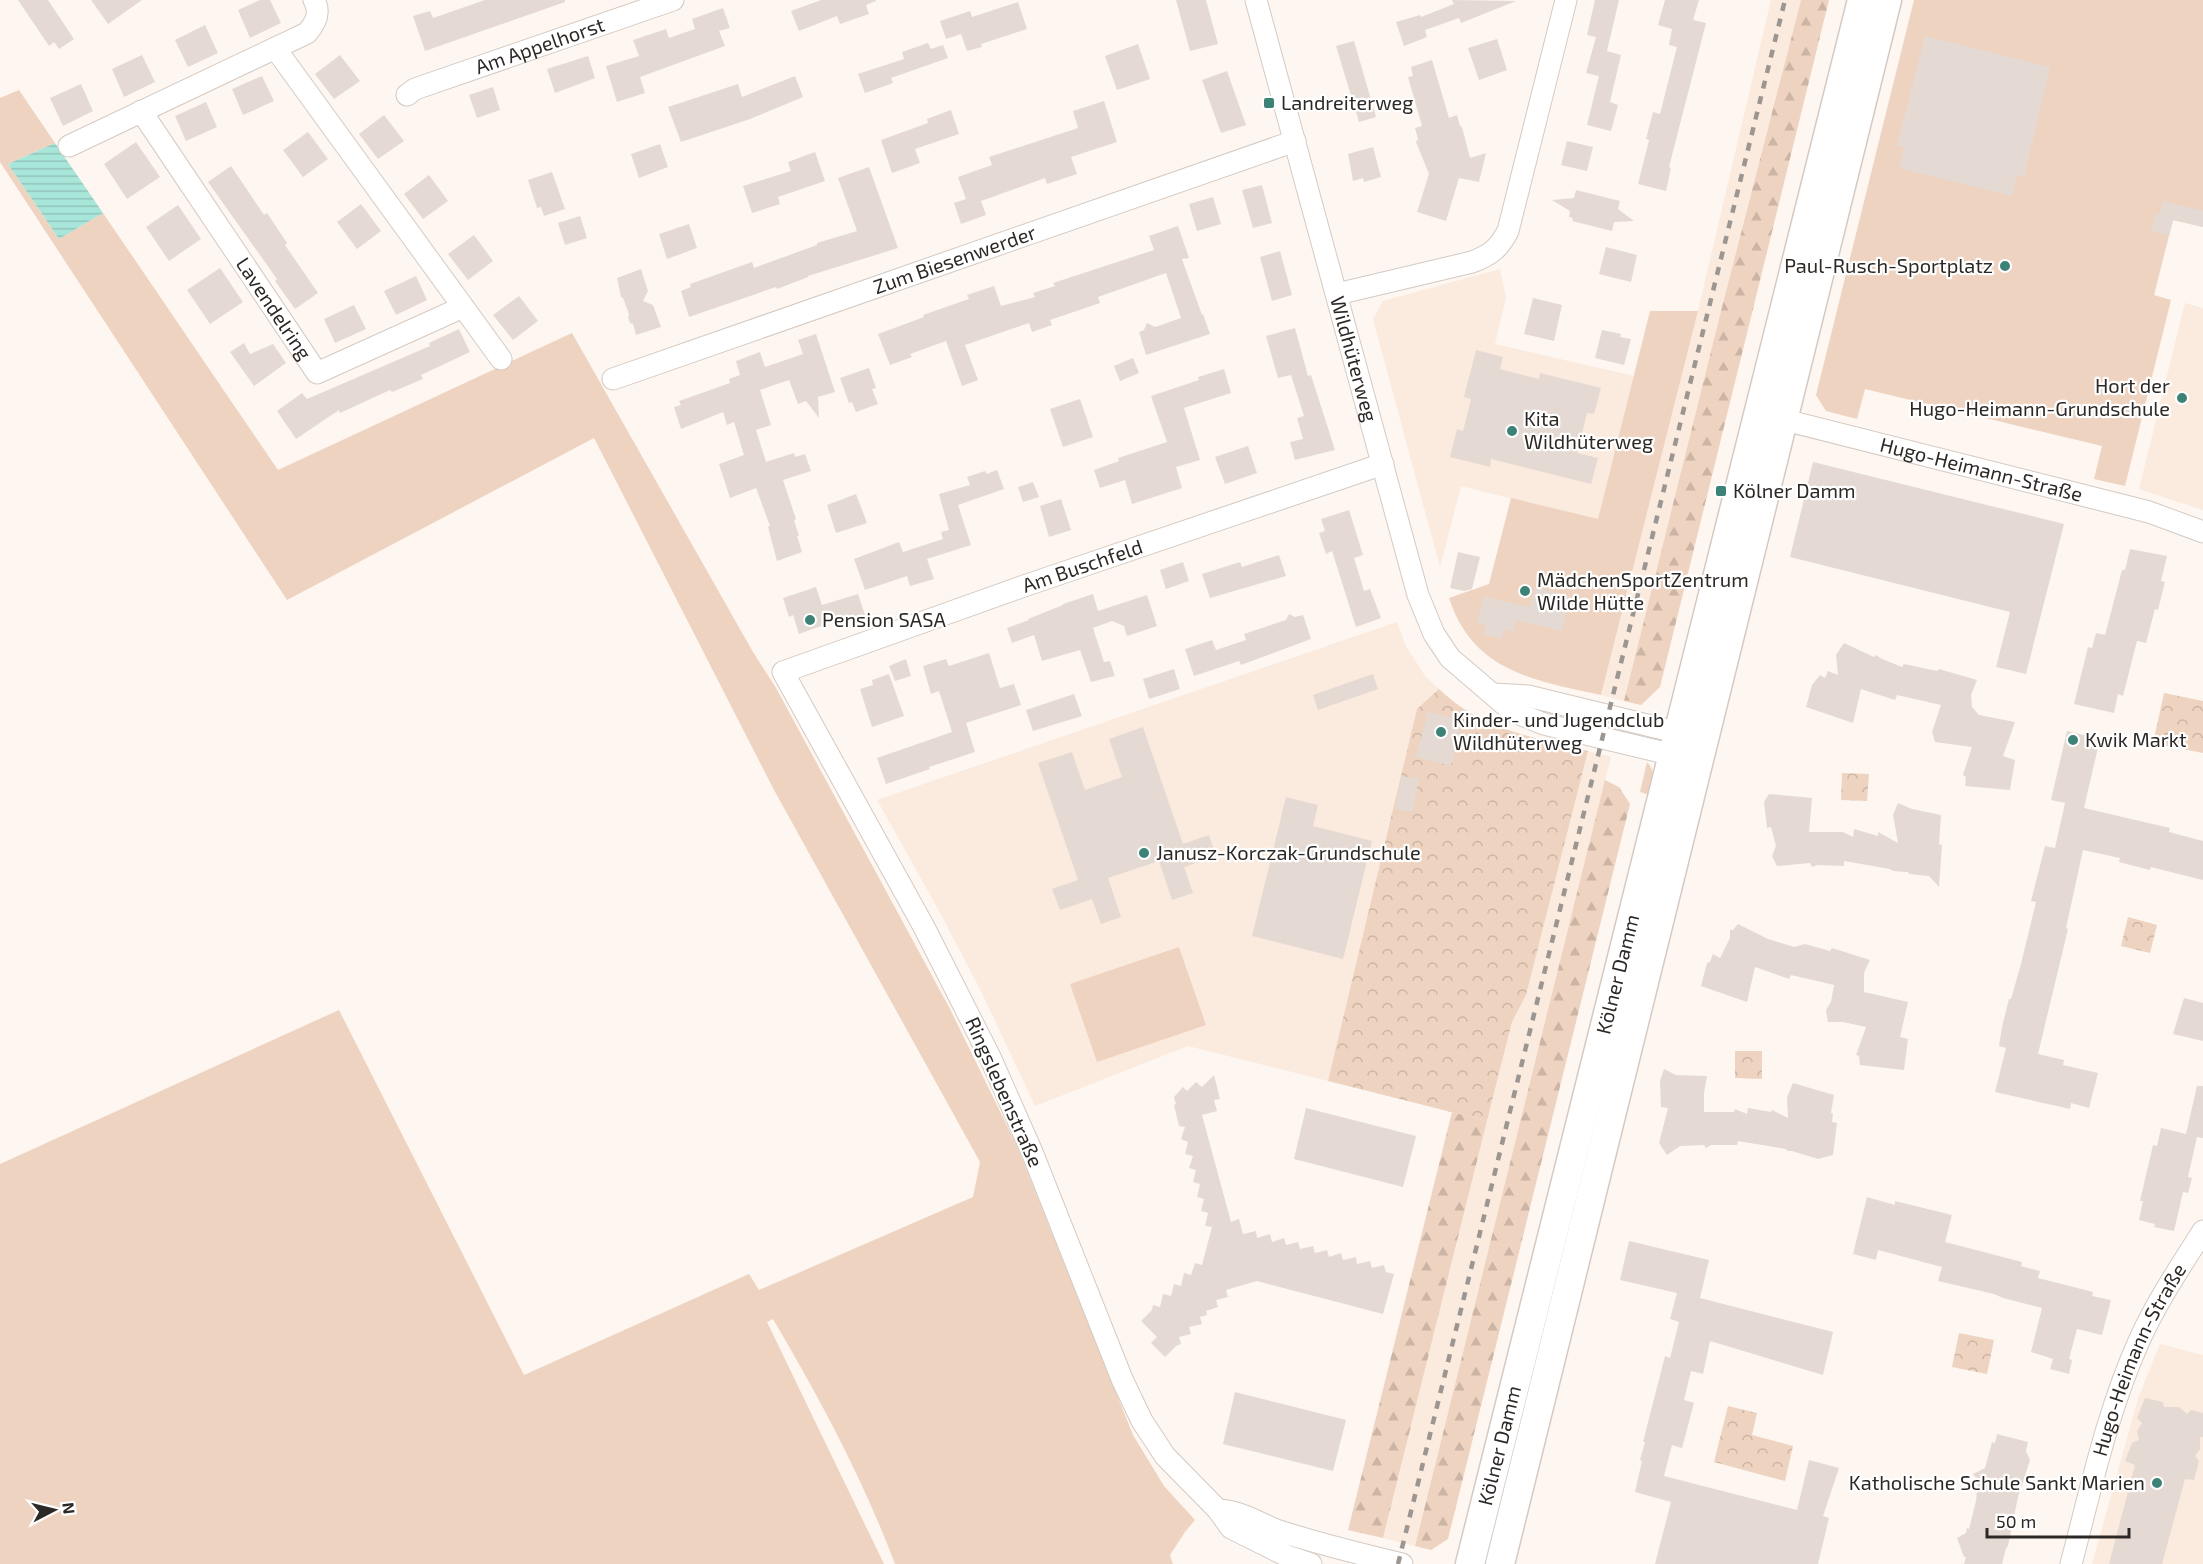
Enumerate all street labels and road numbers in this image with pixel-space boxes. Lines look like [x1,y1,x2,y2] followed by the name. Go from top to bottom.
[472,12,608,78] street label: Am Appelhorst
[870,219,1039,298] street label: Zum Biesenwerder
[232,252,317,364] street label: Lavendelring
[1326,293,1383,424] street label: Wildhüterweg
[1878,432,2085,506] street label: Hugo-Heimann-Straße
[1019,534,1145,597] street label: Am Buschfeld
[1590,912,1643,1036] street label: Kölner Damm
[961,1013,1049,1170] street label: Ringslebenstraße
[2087,1259,2190,1459] street label: Hugo-Heimann-Straße
[1472,1383,1525,1508] street label: Kölner Damm

